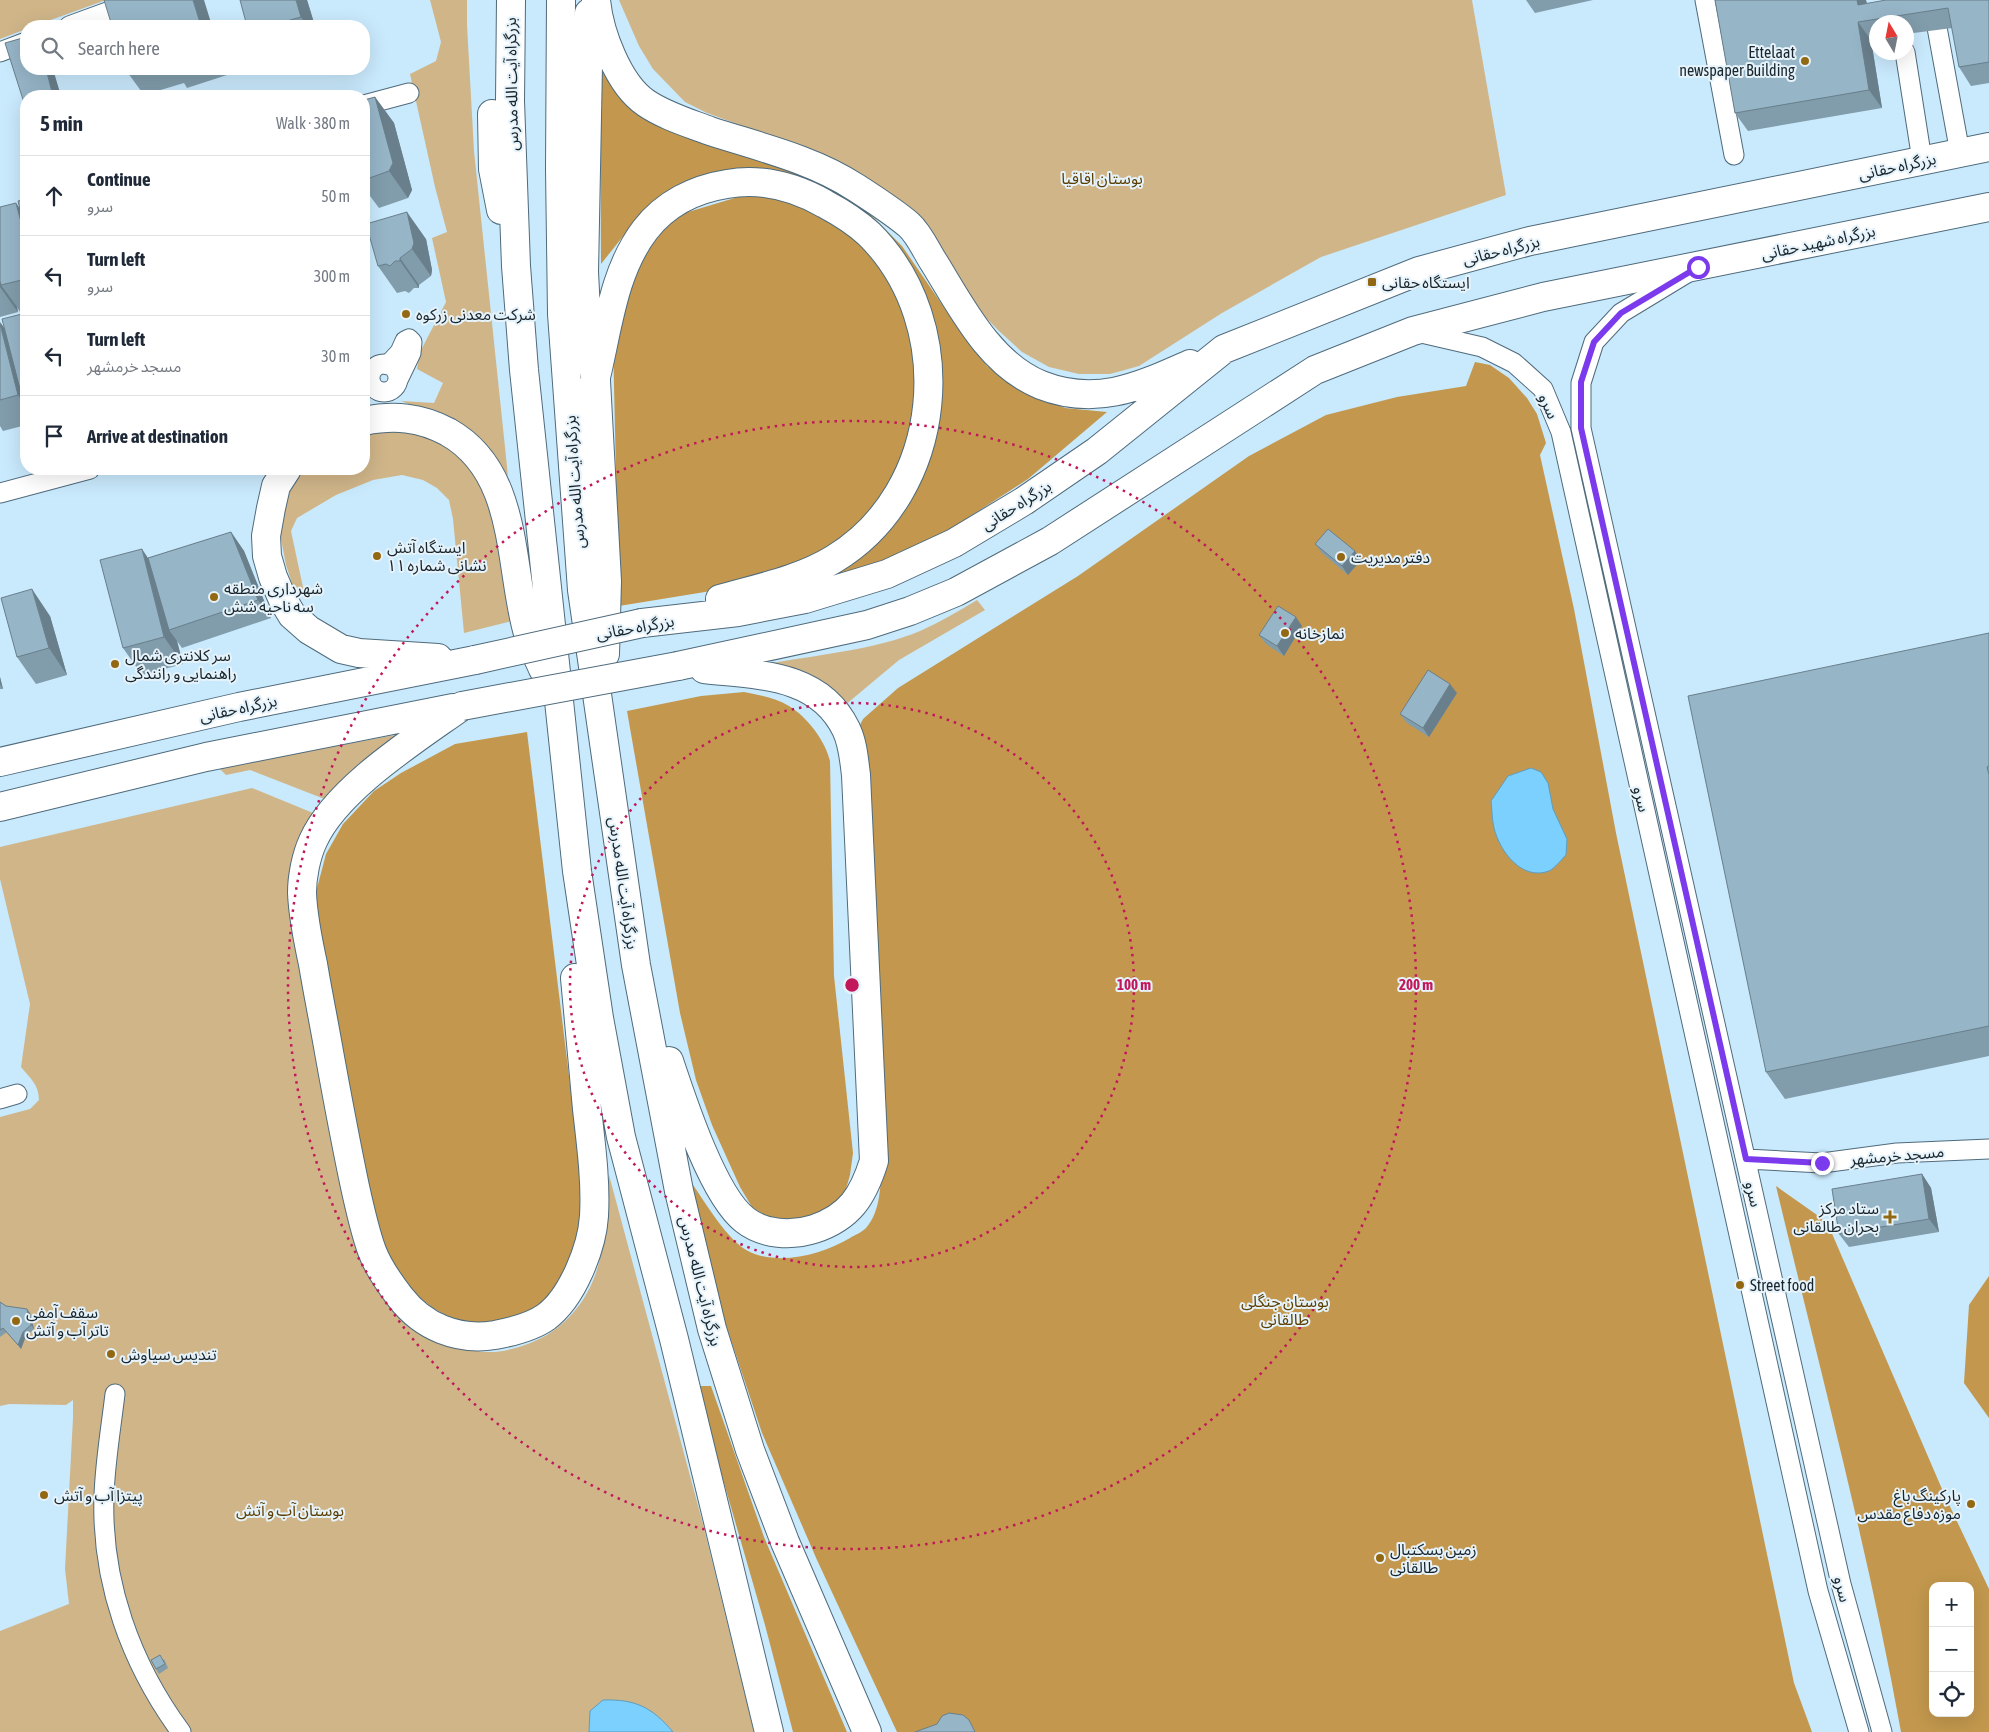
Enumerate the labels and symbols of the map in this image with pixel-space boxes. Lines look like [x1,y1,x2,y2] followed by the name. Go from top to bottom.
[1869,15,1914,60] north arrow
[501,17,522,151] street label: بزرگراه آیت الله مدرس
[1679,43,1795,80] place label: Ettelaat newspaper Building
[1799,55,1811,67] marker: Ettelaat newspaper Building
[1857,149,1938,184] street label: بزرگراه حقانی
[1061,169,1143,188] park label: بوستان اقاقیا
[1759,221,1877,264] street label: بزرگراه شهید حقانی
[1461,232,1542,269] street label: بزرگراه حقانی
[1687,256,1710,279] route start
[1382,273,1470,292] place label: ایستگاه حقانی
[1366,276,1378,288] marker: ایستگاه حقانی
[416,305,536,324] place label: شرکت معدنی زرکوه
[400,308,412,320] marker: شرکت معدنی زرکوه
[1535,390,1563,422] street label: سرو
[560,415,589,549] street label: بزرگراه آیت الله مدرس
[978,476,1055,534] street label: بزرگراه حقانی
[387,538,487,575] place label: ایستگاه آتش نشانی شماره ۱۱
[1351,548,1430,567] place label: دفتر مدیریت
[371,550,383,562] marker: ایستگاه آتش نشانی شماره ۱۱
[1335,551,1347,563] marker: دفتر مدیریت
[224,579,323,616] place label: شهرداری منطقه سه ناحیه شش
[208,591,220,603] marker: شهرداری منطقه سه ناحیه شش
[595,611,676,644] street label: بزرگراه حقانی
[1295,624,1345,643] place label: نمازخانه
[1279,627,1291,639] marker: نمازخانه
[125,646,237,683] place label: سر کلانتری شمال راهنمایی و رانندگی
[109,658,121,670] marker: سر کلانتری شمال راهنمایی و رانندگی
[198,691,279,726] street label: بزرگراه حقانی
[1629,784,1654,814] street label: سرو
[605,816,642,950] street label: بزرگراه آیت الله مدرس
[843,976,861,994] centre of rings
[1117,976,1151,993] text: 100 m
[1399,976,1433,993] text: 200 m
[1848,1142,1945,1169] street label: مسجد خرمشهر
[1811,1152,1834,1175] route end
[1741,1179,1766,1209] street label: سرو
[1793,1199,1879,1236] place label: ستاد مرکز بحران طالقانی
[1883,1210,1897,1224] marker: ستاد مرکز بحران طالقانی
[675,1214,726,1348] street label: بزرگراه آیت الله مدرس
[1750,1276,1814,1294] place label: Street food
[1734,1279,1746,1291] marker: Street food
[1241,1292,1329,1329] park label: بوستان جنگلی طالقانی
[26,1303,109,1340] place label: سقف آمفی تاتر آب و آتش
[10,1315,22,1327] marker: سقف آمفی تاتر آب و آتش
[121,1345,217,1364] place label: تندیس سیاوش
[105,1348,117,1360] marker: تندیس سیاوش
[54,1486,143,1506] place label: پیتزا آب و آتش
[1857,1486,1961,1526] place label: پارکینگ باغ موزه دفاع مقدس
[38,1489,50,1501] marker: پیتزا آب و آتش
[1965,1498,1977,1510] marker: پارکینگ باغ موزه دفاع مقدس
[236,1501,344,1520] park label: بوستان آب و آتش
[1390,1540,1477,1577] place label: زمین بسکتبال طالقانی
[1374,1552,1386,1564] marker: زمین بسکتبال طالقانی
[1830,1574,1855,1604] street label: سرو

